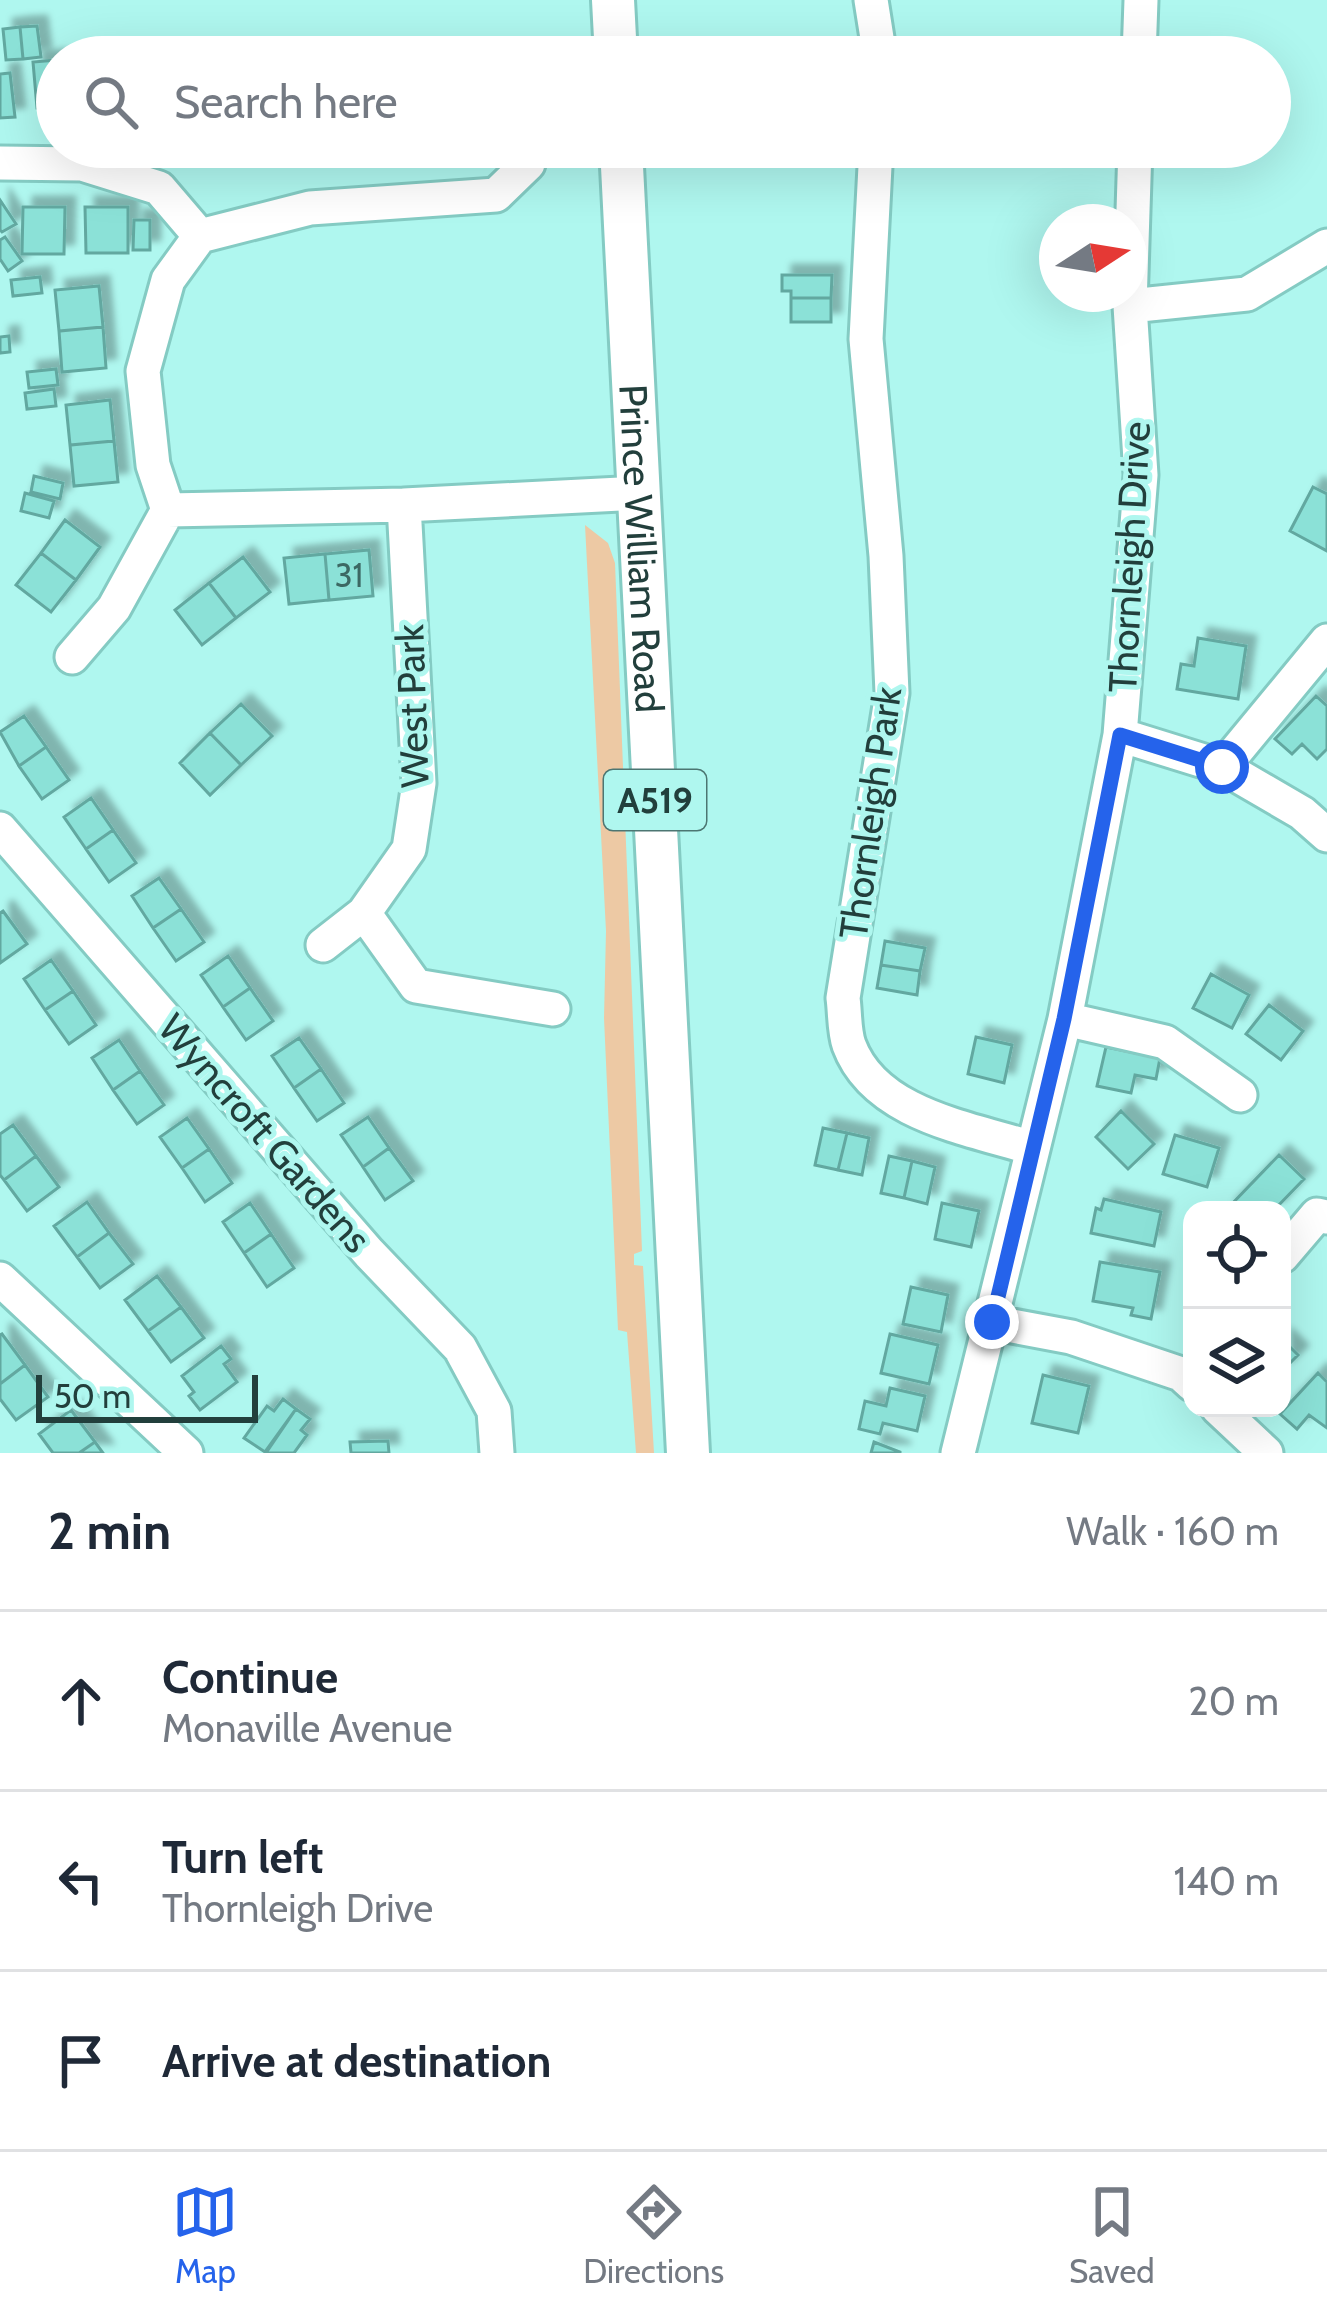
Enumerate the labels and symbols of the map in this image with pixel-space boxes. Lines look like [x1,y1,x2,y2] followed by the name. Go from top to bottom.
[1039,204,1147,312] north arrow
[609,383,674,714] street label: Prince William Road
[1098,420,1160,694] street label: Thornleigh Drive
[335,555,363,595] house number: 31
[385,623,439,789] street label: West Park
[829,683,912,942] street label: Thornleigh Park
[1195,740,1249,794] route start
[604,770,706,830] road number: A519
[148,1004,382,1262] street label: Wyncroft Gardens
[965,1295,1019,1349] route end
[36,1369,258,1422] scale bar

